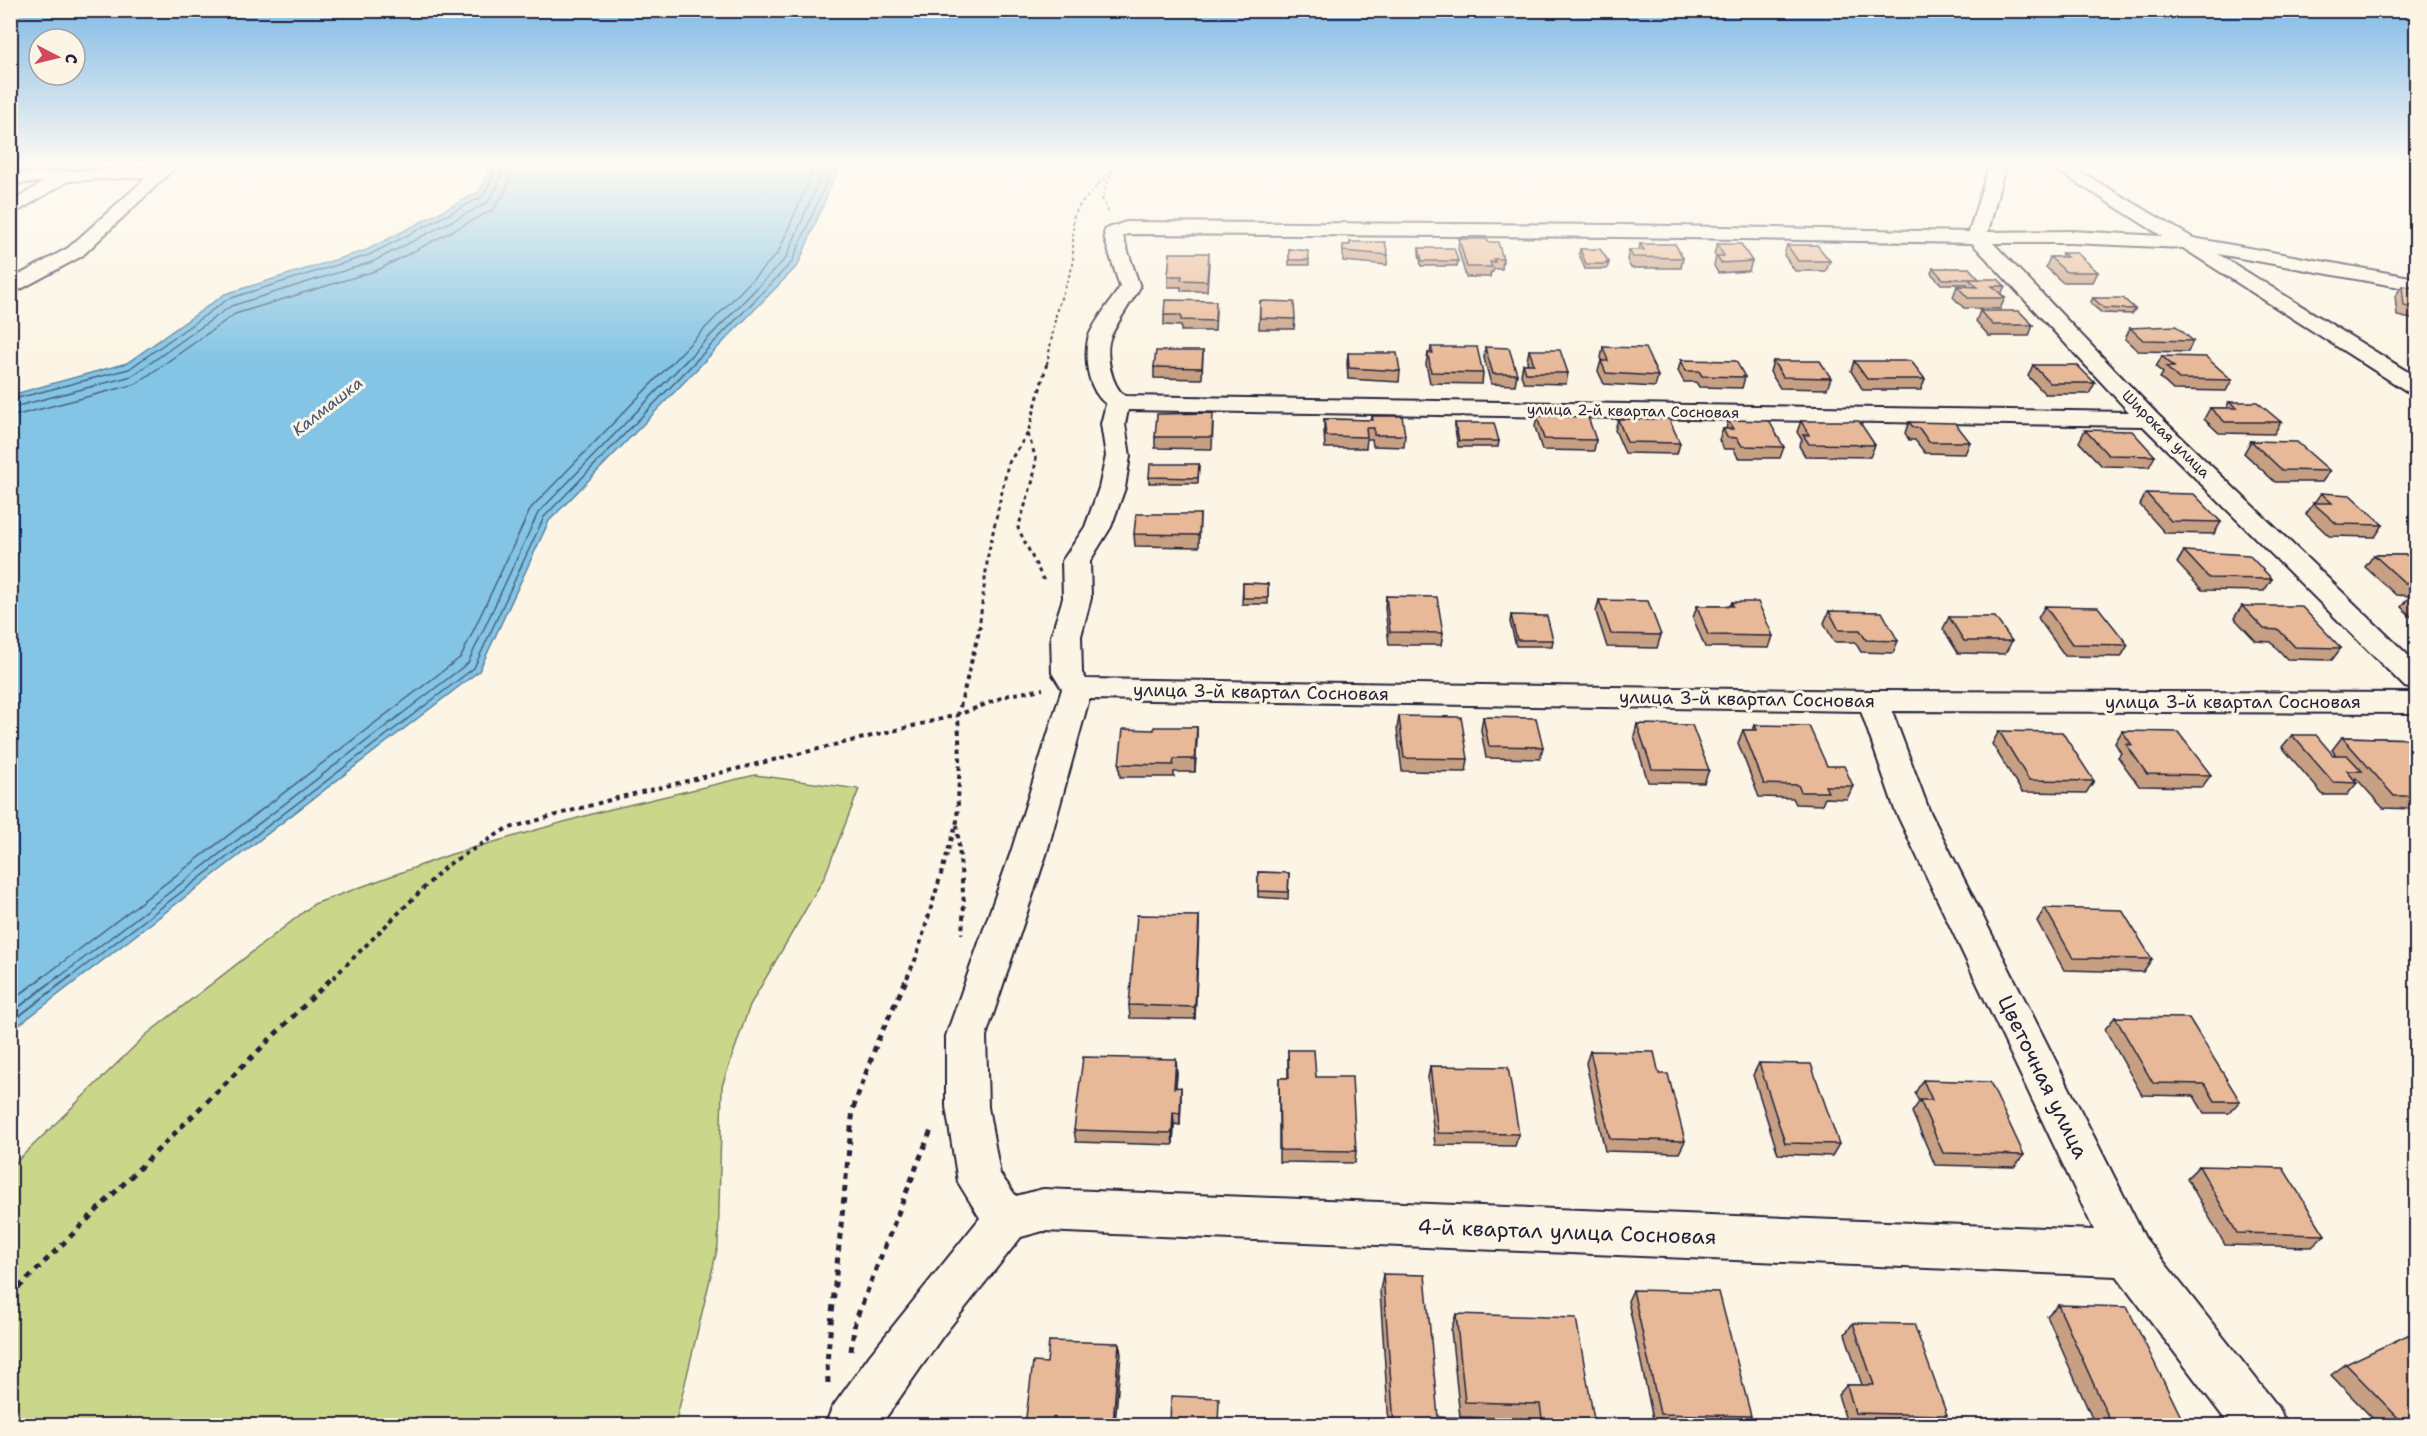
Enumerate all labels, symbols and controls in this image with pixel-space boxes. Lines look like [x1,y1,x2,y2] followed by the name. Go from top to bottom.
[27,27,87,87] north arrow
[60,53,82,65] text: С
[288,372,367,440] water label: Калмашка
[2118,386,2215,483] street label: Широкая улица
[1527,399,1739,423] street label: улица 2-й квартал Сосновая
[1133,678,1389,706] street label: улица 3-й квартал Сосновая
[1619,685,1875,713] street label: улица 3-й квартал Сосновая
[2105,690,2361,714] street label: улица 3-й квартал Сосновая
[1991,991,2095,1163] street label: Цветочная улица
[1417,1213,1717,1251] street label: 4-й квартал улица Сосновая

